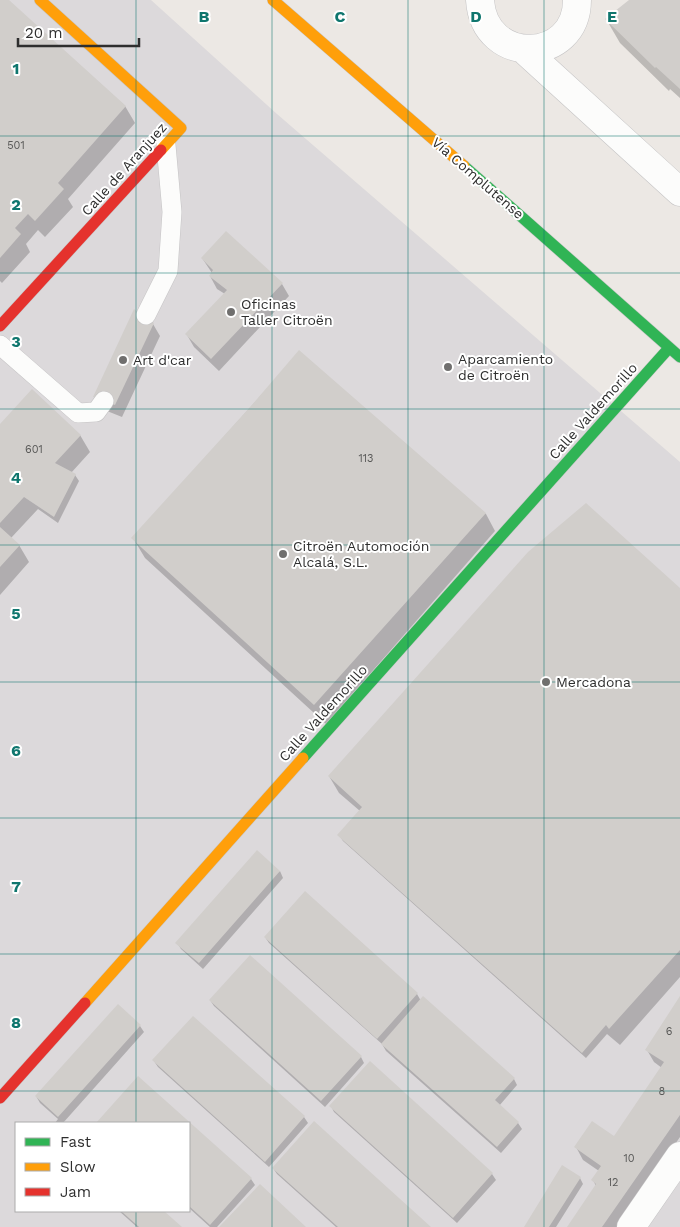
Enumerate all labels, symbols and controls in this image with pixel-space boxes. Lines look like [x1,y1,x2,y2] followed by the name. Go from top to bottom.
[199,7,210,26] text: B
[335,7,346,26] text: C
[470,7,482,26] text: D
[607,7,617,26] text: E
[18,15,139,47] scale bar
[25,24,63,42] text: 20 m
[13,59,19,78] text: 1
[78,119,170,219] street label: Calle de Aranjuez
[429,134,527,222] street label: Vía Complutense
[7,139,25,152] house number: 501
[11,195,21,214] text: 2
[241,296,333,328] place label: Oficinas Taller Citroën
[225,306,237,318] marker: Oficinas Taller Citroën
[11,332,21,351] text: 3
[458,351,553,383] place label: Aparcamiento de Citroën
[133,352,192,368] place label: Art d'car
[117,354,129,366] marker: Art d'car
[546,360,640,462] street label: Calle Valdemorillo
[442,361,454,373] marker: Aparcamiento de Citroën
[25,443,43,456] house number: 601
[359,452,374,465] house number: 113
[11,468,21,487] text: 4
[293,538,429,570] place label: Citroën Automoción Alcalá, S.L.
[277,548,289,560] marker: Citroën Automoción Alcalá, S.L.
[11,604,21,623] text: 5
[276,662,370,764] street label: Calle Valdemorillo
[556,674,631,690] place label: Mercadona
[540,676,552,688] marker: Mercadona
[11,741,21,760] text: 6
[11,877,21,896] text: 7
[11,1013,21,1032] text: 8
[666,1025,673,1038] house number: 6
[659,1085,666,1098] house number: 8
[15,1122,190,1212] legend
[60,1133,92,1151] text: Fast
[623,1152,635,1165] house number: 10
[60,1158,96,1176] text: Slow
[608,1176,618,1189] house number: 12
[60,1183,91,1201] text: Jam

